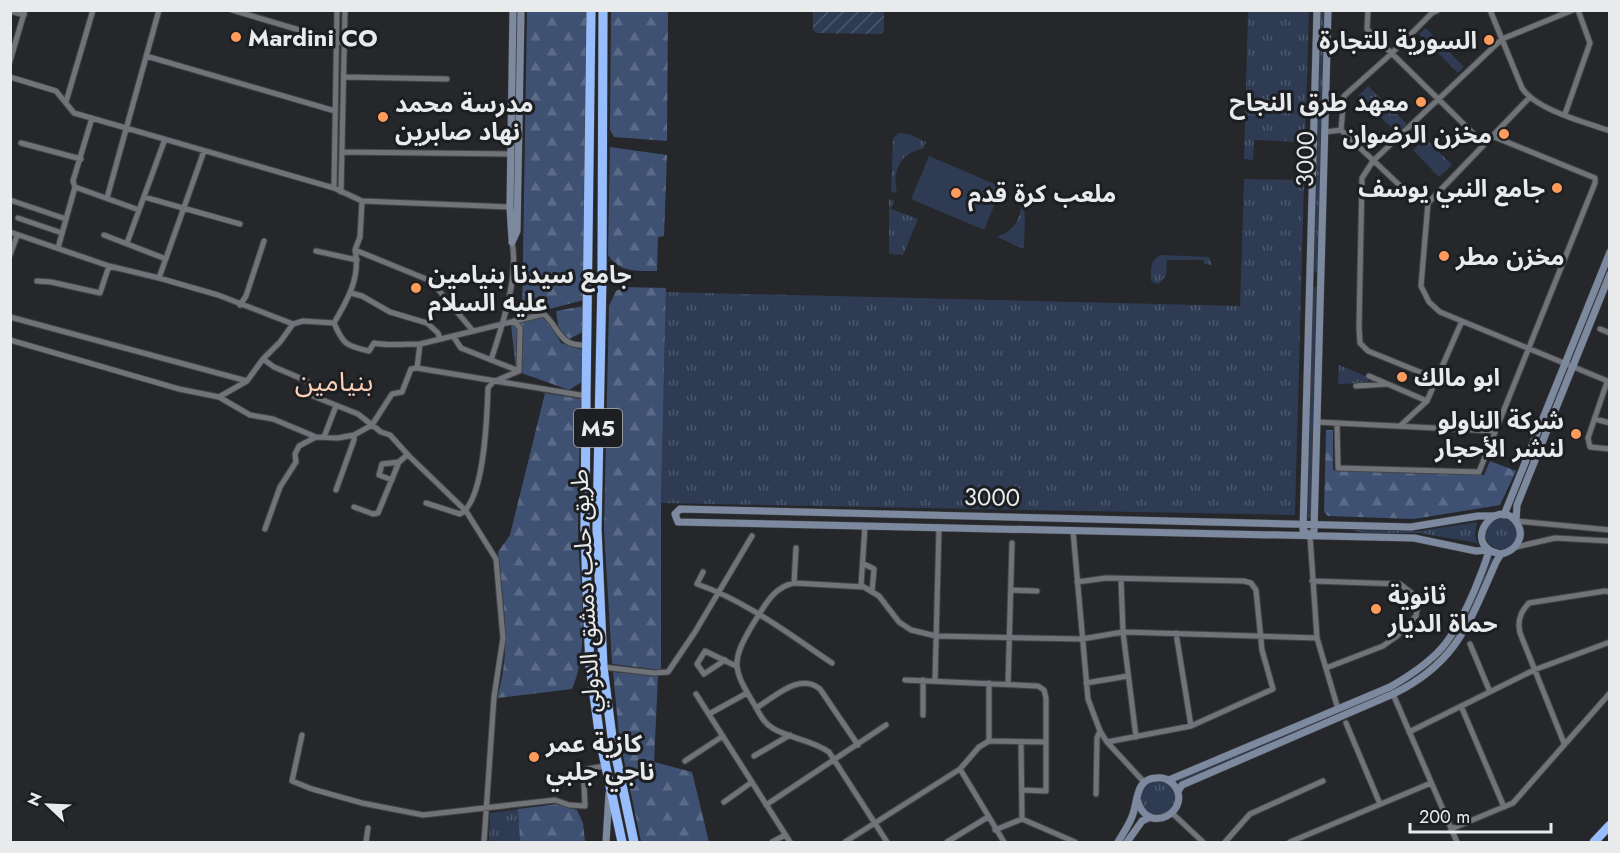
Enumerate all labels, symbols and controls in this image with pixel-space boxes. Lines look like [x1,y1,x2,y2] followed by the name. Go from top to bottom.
[248,20,378,55] place label: Mardini CO
[1319,23,1477,58] place label: السورية للتجارة
[229,30,243,44] marker: Mardini CO
[1482,33,1496,47] marker: السورية للتجارة
[1230,85,1409,120] place label: معهد طرق النجاح
[395,86,533,149] place label: مدرسة محمد نهاد صابرين
[1414,95,1428,109] marker: معهد طرق النجاح
[376,110,390,124] marker: مدرسة محمد نهاد صابرين
[1343,117,1492,152] place label: مخزن الرضوان
[1497,127,1511,141] marker: مخزن الرضوان
[1287,131,1323,187] street label: 3000
[1358,171,1545,208] place label: جامع النبي يوسف
[968,176,1116,212] place label: ملعب كرة قدم
[1550,181,1564,195] marker: جامع النبي يوسف
[949,186,963,200] marker: ملعب كرة قدم
[1455,239,1565,274] place label: مخزن مطر
[1437,249,1451,263] marker: مخزن مطر
[428,257,632,321] place label: جامع سيدنا بنيامين عليه السلام
[409,281,423,295] marker: جامع سيدنا بنيامين عليه السلام
[1414,360,1500,395] place label: ابو مالك
[295,362,373,401] district label: بنيامين
[1395,370,1409,384] marker: ابو مالك
[1434,403,1564,466] place label: شركة الناولو لنشر الأحجار
[574,409,622,447] road number: M5
[1569,427,1583,441] marker: شركة الناولو لنشر الأحجار
[561,468,610,714] street label: طريق حلب دمشق الدولي
[964,479,1020,515] street label: 3000
[1387,578,1498,641] place label: ثانوية حماة الديار
[1369,602,1383,616] marker: ثانوية حماة الديار
[545,726,655,791] place label: كازية عمر ناجي جلبي
[527,750,541,764] marker: كازية عمر ناجي جلبي
[18,775,78,835] north arrow
[22,789,48,810] text: N
[1410,796,1551,834] scale bar
[1419,804,1470,830] text: 200 m

